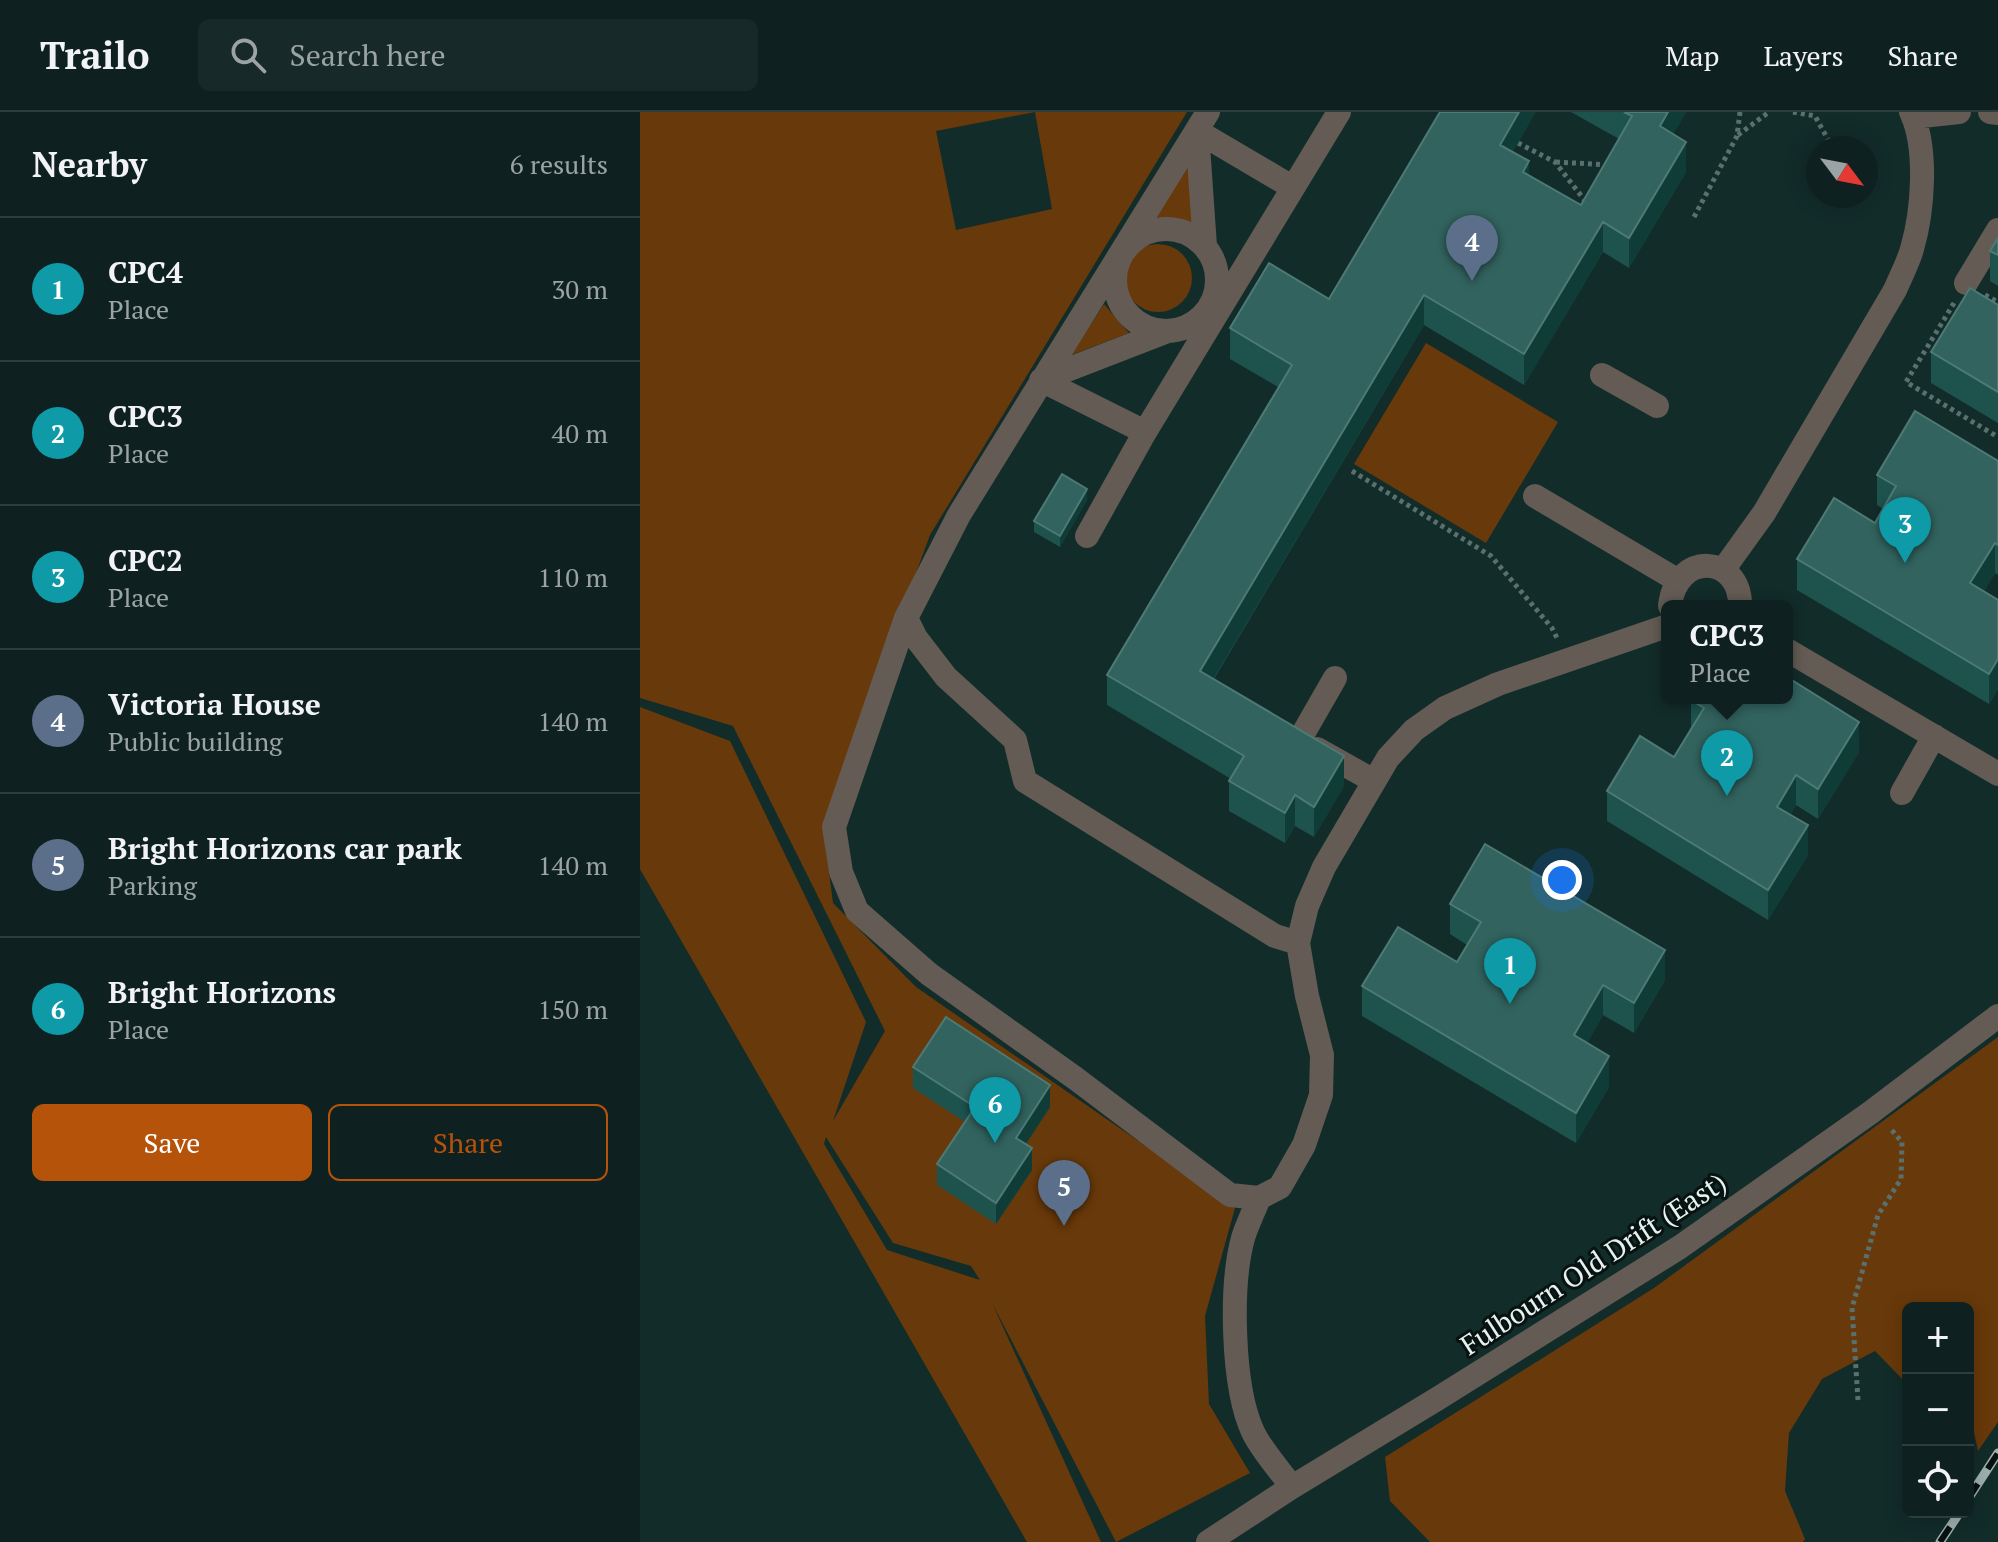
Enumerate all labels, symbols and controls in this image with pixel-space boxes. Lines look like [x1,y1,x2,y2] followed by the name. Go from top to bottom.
[198,19,758,91] search box
[40,30,150,80] text: Trailo
[226,33,270,77] icon: search
[290,35,446,75] text: Search here
[1665,37,1719,74] text: Map
[1763,37,1844,74] text: Layers
[1888,37,1958,74] text: Share
[1806,136,1878,208] north arrow
[32,142,147,187] text: Nearby
[510,147,608,181] text: 6 results
[1446,215,1498,281] pin: 4
[108,252,183,292] text: CPC4
[51,272,65,306] text: 1
[552,272,608,306] text: 30 m
[108,292,169,326] text: Place
[108,396,183,436] text: CPC3
[51,416,65,450] text: 2
[552,416,608,450] text: 40 m
[108,436,169,470] text: Place
[1879,497,1931,563] pin: 3
[108,540,183,580] text: CPC2
[51,560,65,594] text: 3
[538,560,608,594] text: 110 m
[108,580,169,614] text: Place
[1661,600,1793,704] popup
[1689,615,1765,655] text: CPC3
[1689,655,1751,689] text: Place
[108,684,321,724] text: Victoria House
[51,704,65,738] text: 4
[538,704,608,738] text: 140 m
[108,724,283,758] text: Public building
[1701,730,1753,796] pin: 2
[108,828,462,868] text: Bright Horizons car park
[51,848,65,882] text: 5
[538,848,608,882] text: 140 m
[1542,860,1582,900] your location
[108,868,197,902] text: Parking
[1484,938,1536,1004] pin: 1
[108,972,336,1012] text: Bright Horizons
[51,992,65,1026] text: 6
[538,992,608,1026] text: 150 m
[108,1012,169,1046] text: Place
[969,1077,1021,1143] pin: 6
[32,1104,312,1181] button: Save
[328,1104,608,1181] button: Share
[1038,1160,1090,1226] pin: 5
[1453,1163,1733,1363] street label: Fulbourn Old Drift (East)
[1902,1302,1974,1518] map controls
[1902,1302,1974,1374] button: +
[1902,1374,1974,1446] button: −
[1902,1446,1974,1518] button: locate

